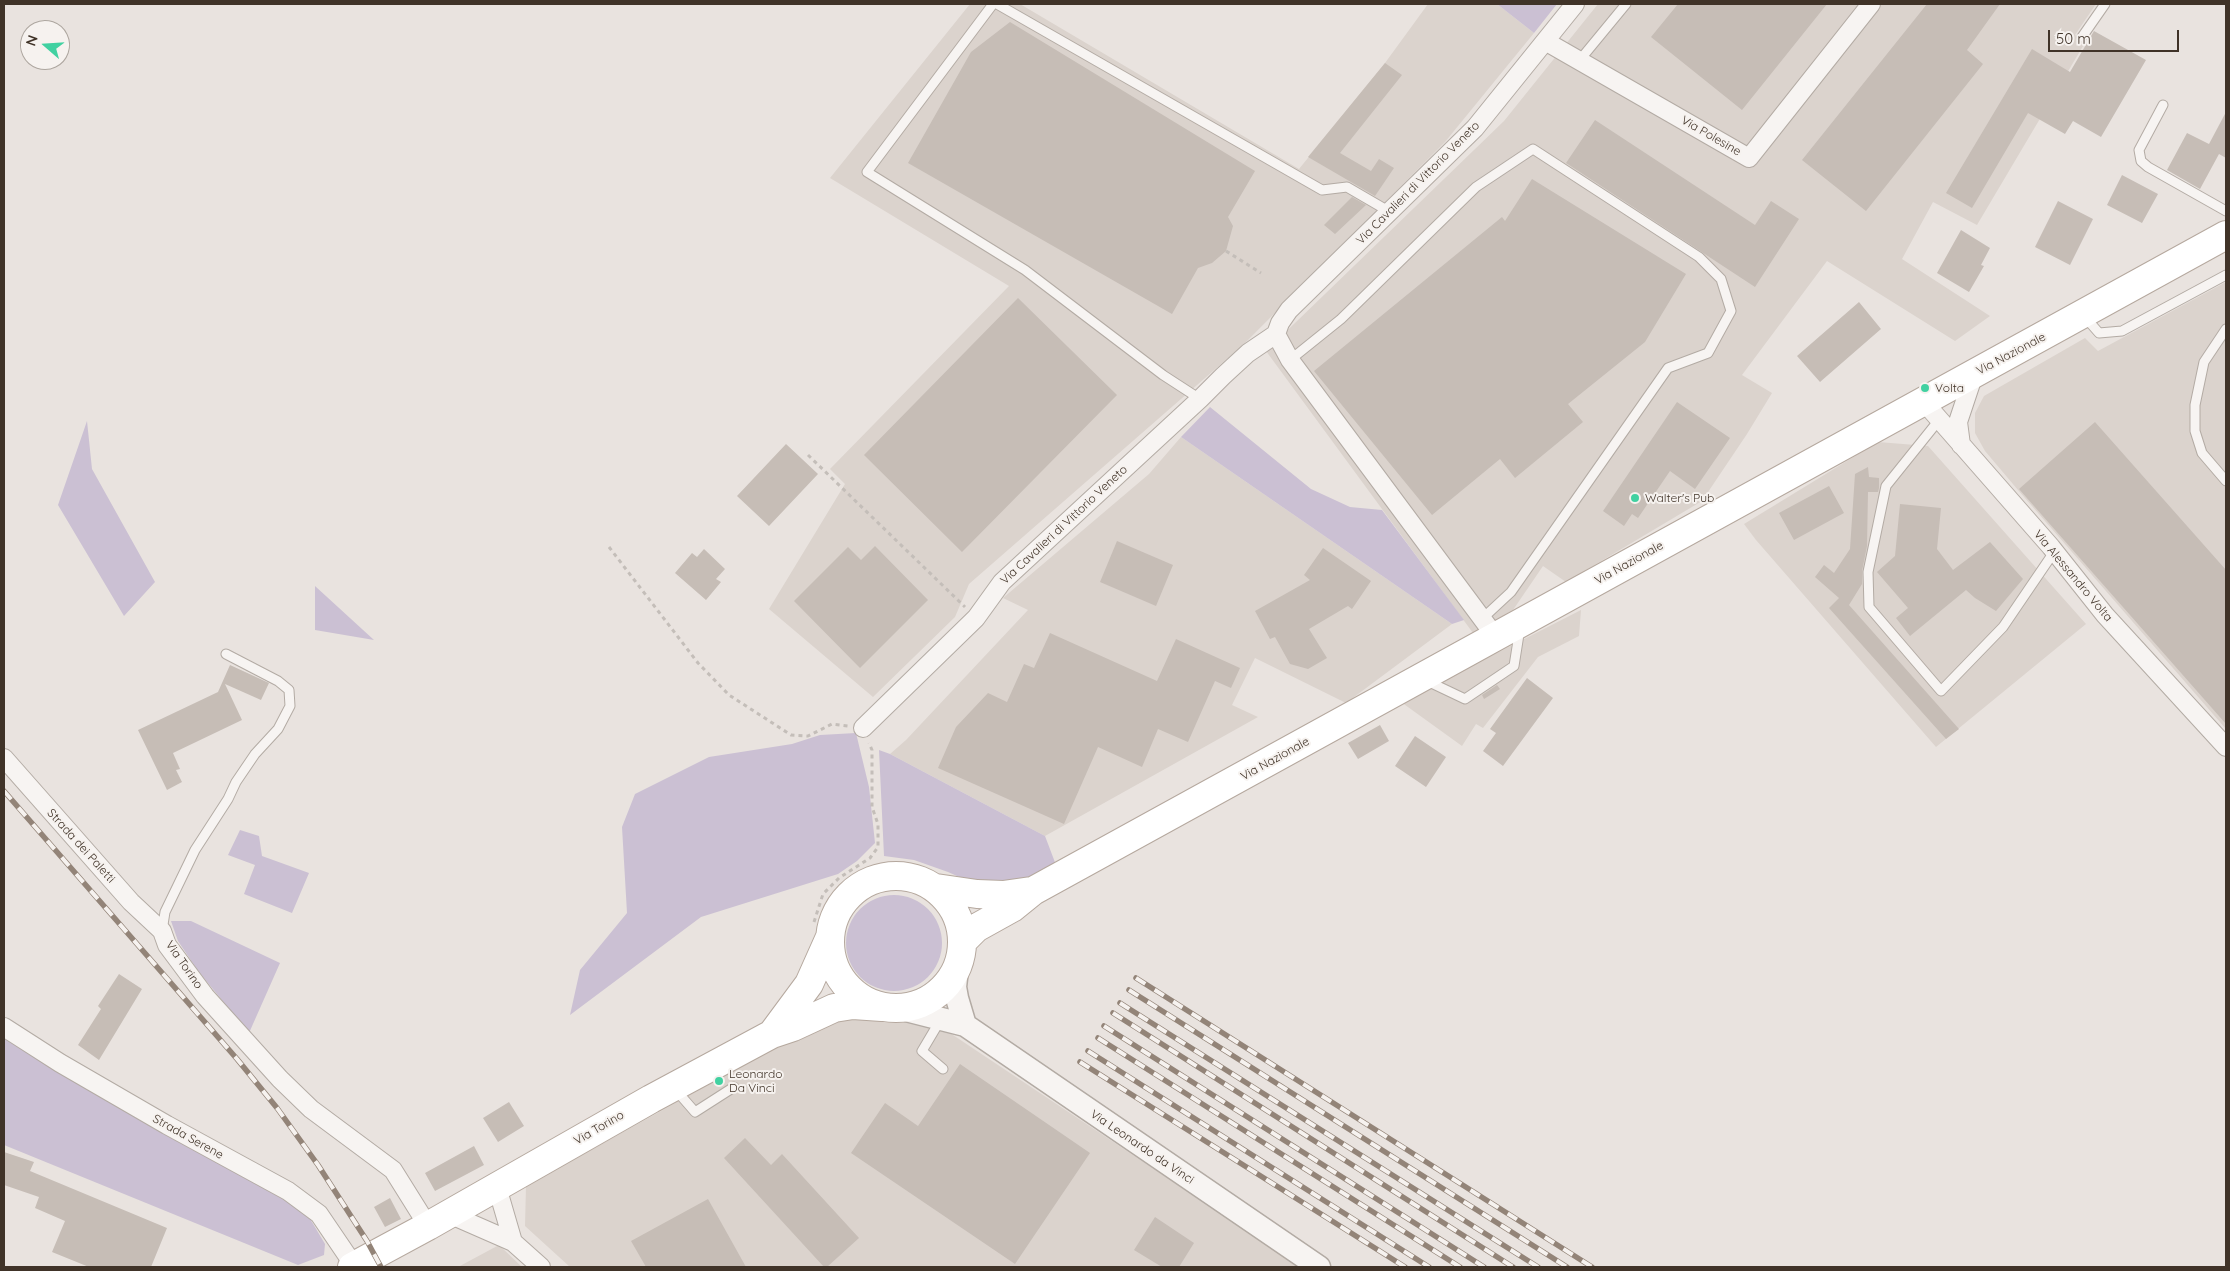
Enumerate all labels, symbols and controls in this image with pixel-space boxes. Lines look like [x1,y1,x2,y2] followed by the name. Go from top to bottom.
[20,20,70,70] north arrow
[2050,20,2181,52] scale bar
[2056,29,2091,48] text: 50 m
[22,33,42,48] text: N
[1679,113,1743,159] street label: Via Polesine
[1353,118,1483,248] street label: Via Cavalieri di Vittorio Veneto
[1974,330,2048,378] street label: Via Nazionale
[1935,381,1964,395] place label: Volta
[1919,382,1931,394] marker: Volta
[998,462,1130,588] street label: Via Cavalieri di Vittorio Veneto
[1645,491,1714,505] place label: Walter's Pub
[1629,492,1641,504] marker: Walter's Pub
[2031,527,2115,625] street label: Via Alessandro Volta
[1592,538,1666,588] street label: Via Nazionale
[1238,734,1312,784] street label: Via Nazionale
[44,806,118,886] street label: Strada dei Paletti
[162,938,206,992] street label: Via Torino
[729,1067,782,1095] place label: Leonardo Da Vinci
[713,1075,725,1087] marker: Leonardo Da Vinci
[1087,1107,1197,1187] street label: Via Leonardo da Vinci
[571,1108,627,1148] street label: Via Torino
[150,1112,226,1162] street label: Strada Serene

